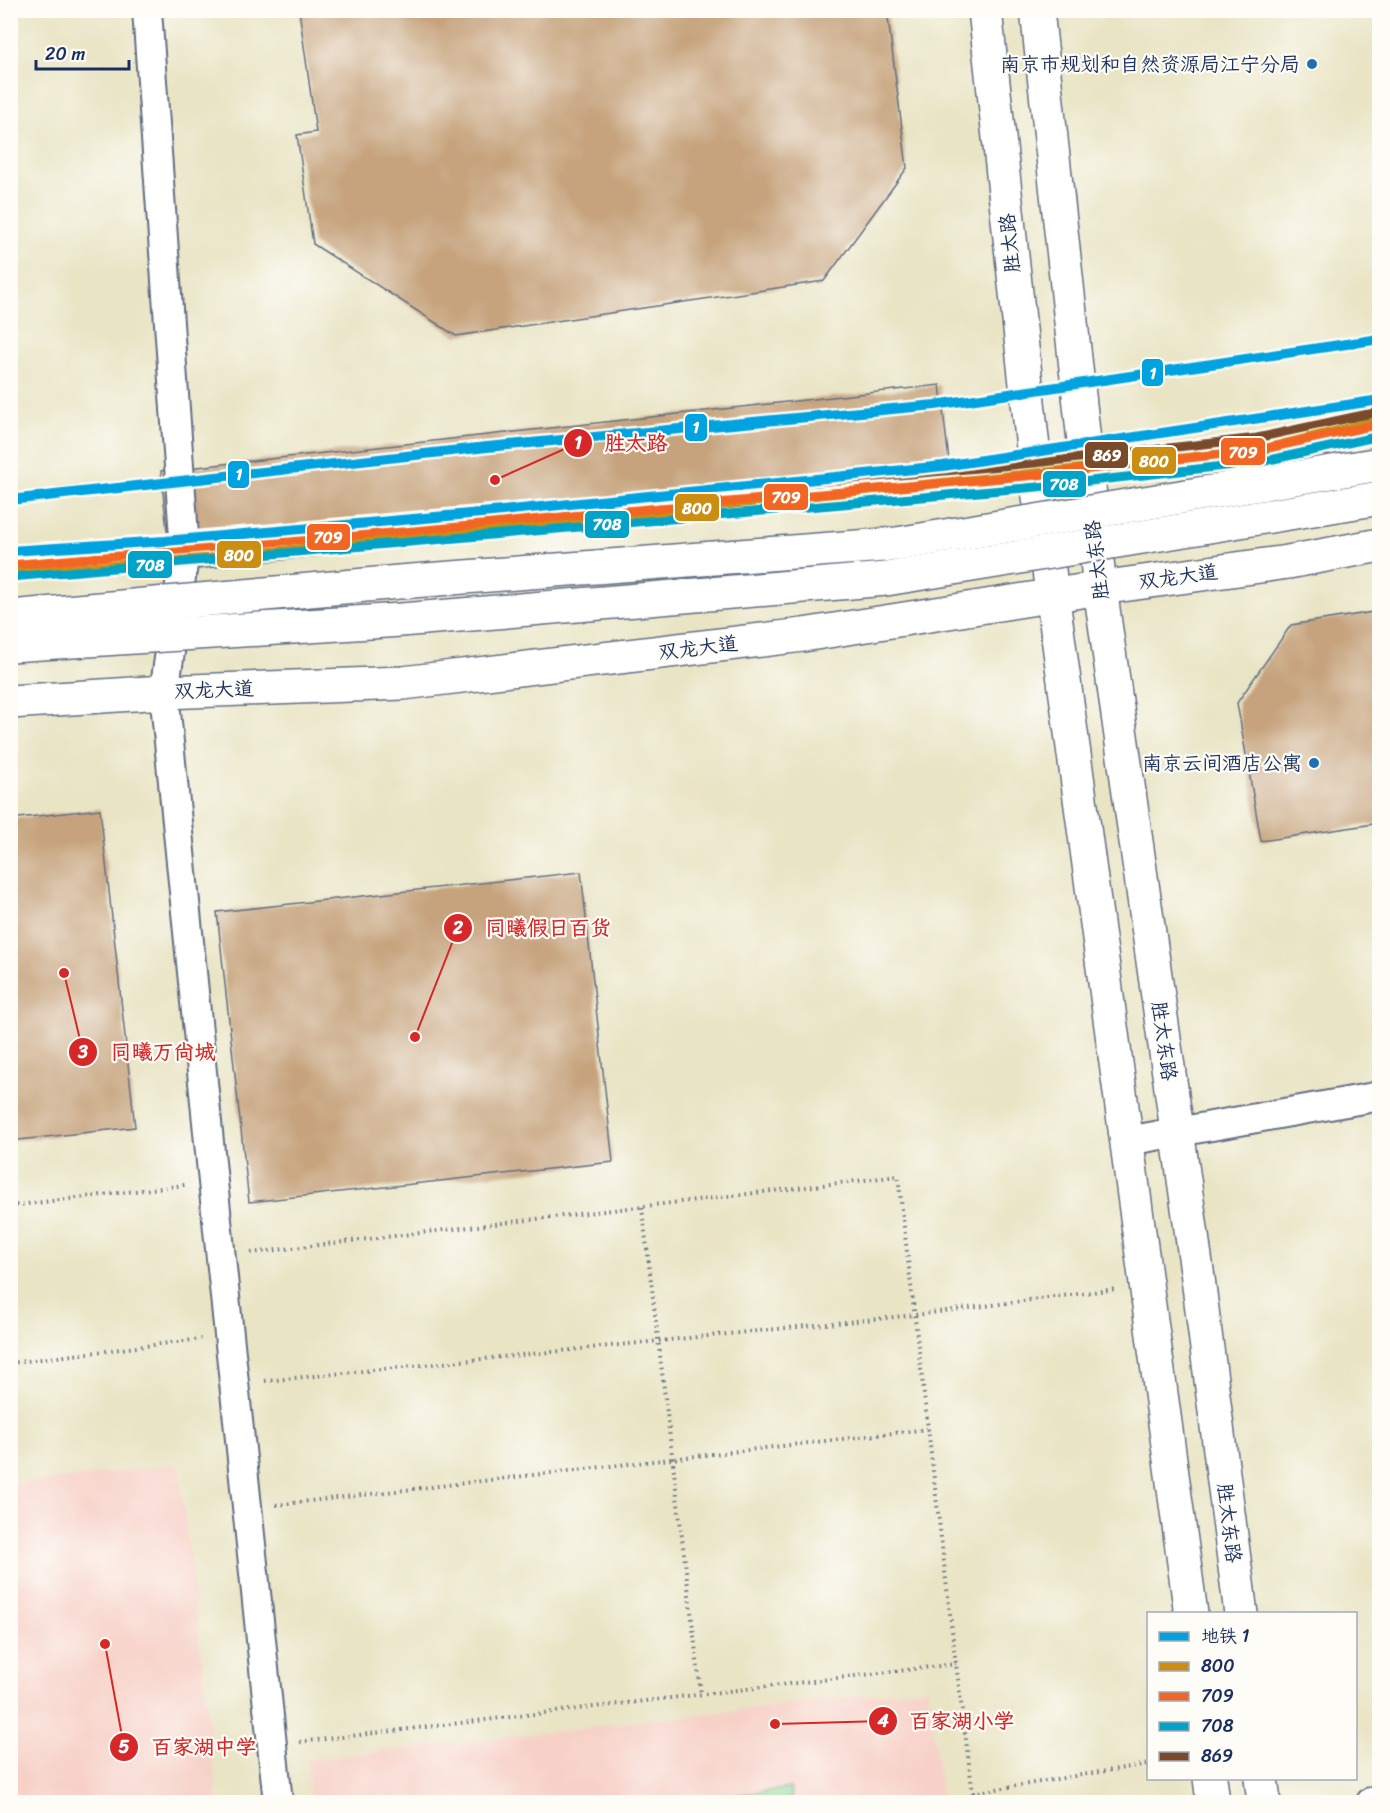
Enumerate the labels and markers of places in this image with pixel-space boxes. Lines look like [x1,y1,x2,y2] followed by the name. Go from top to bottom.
[1000,47,1300,82] place label: 南京市规划和自然资源局江宁分局
[1305,57,1319,71] marker: 南京市规划和自然资源局江宁分局
[563,423,680,462] callout: 胜太路
[1142,746,1302,781] place label: 南京云间酒店公寓
[1307,756,1321,770] marker: 南京云间酒店公寓
[443,908,623,947] callout: 同曦假日百货
[68,1032,227,1071] callout: 同曦万尚城
[868,1701,1027,1740] callout: 百家湖小学
[109,1727,268,1766] callout: 百家湖中学

